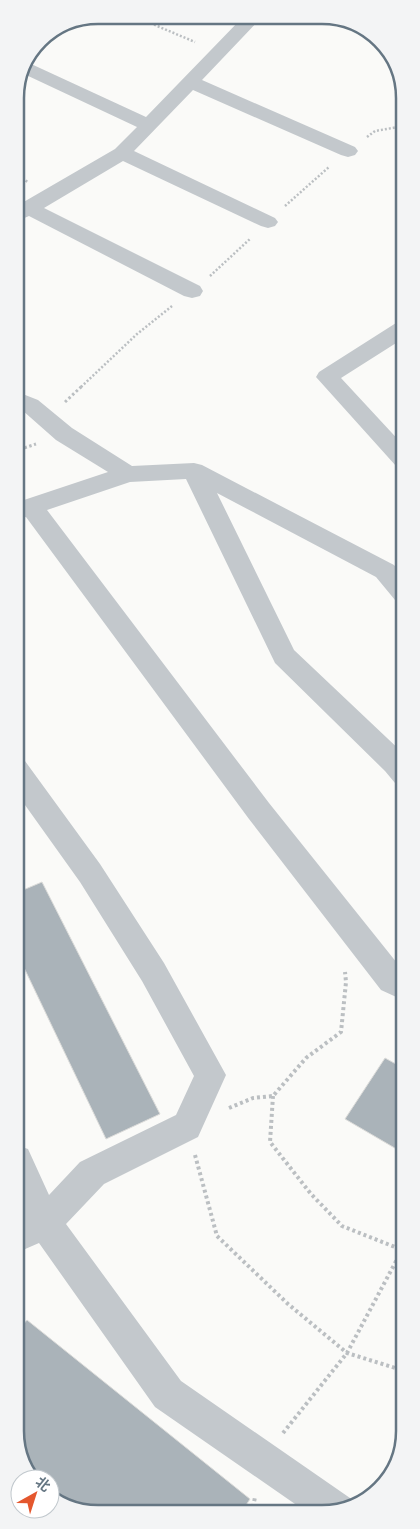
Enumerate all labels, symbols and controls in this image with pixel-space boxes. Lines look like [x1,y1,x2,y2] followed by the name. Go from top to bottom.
[10,1469,60,1519] north arrow
[33,1472,54,1495] text: 北

